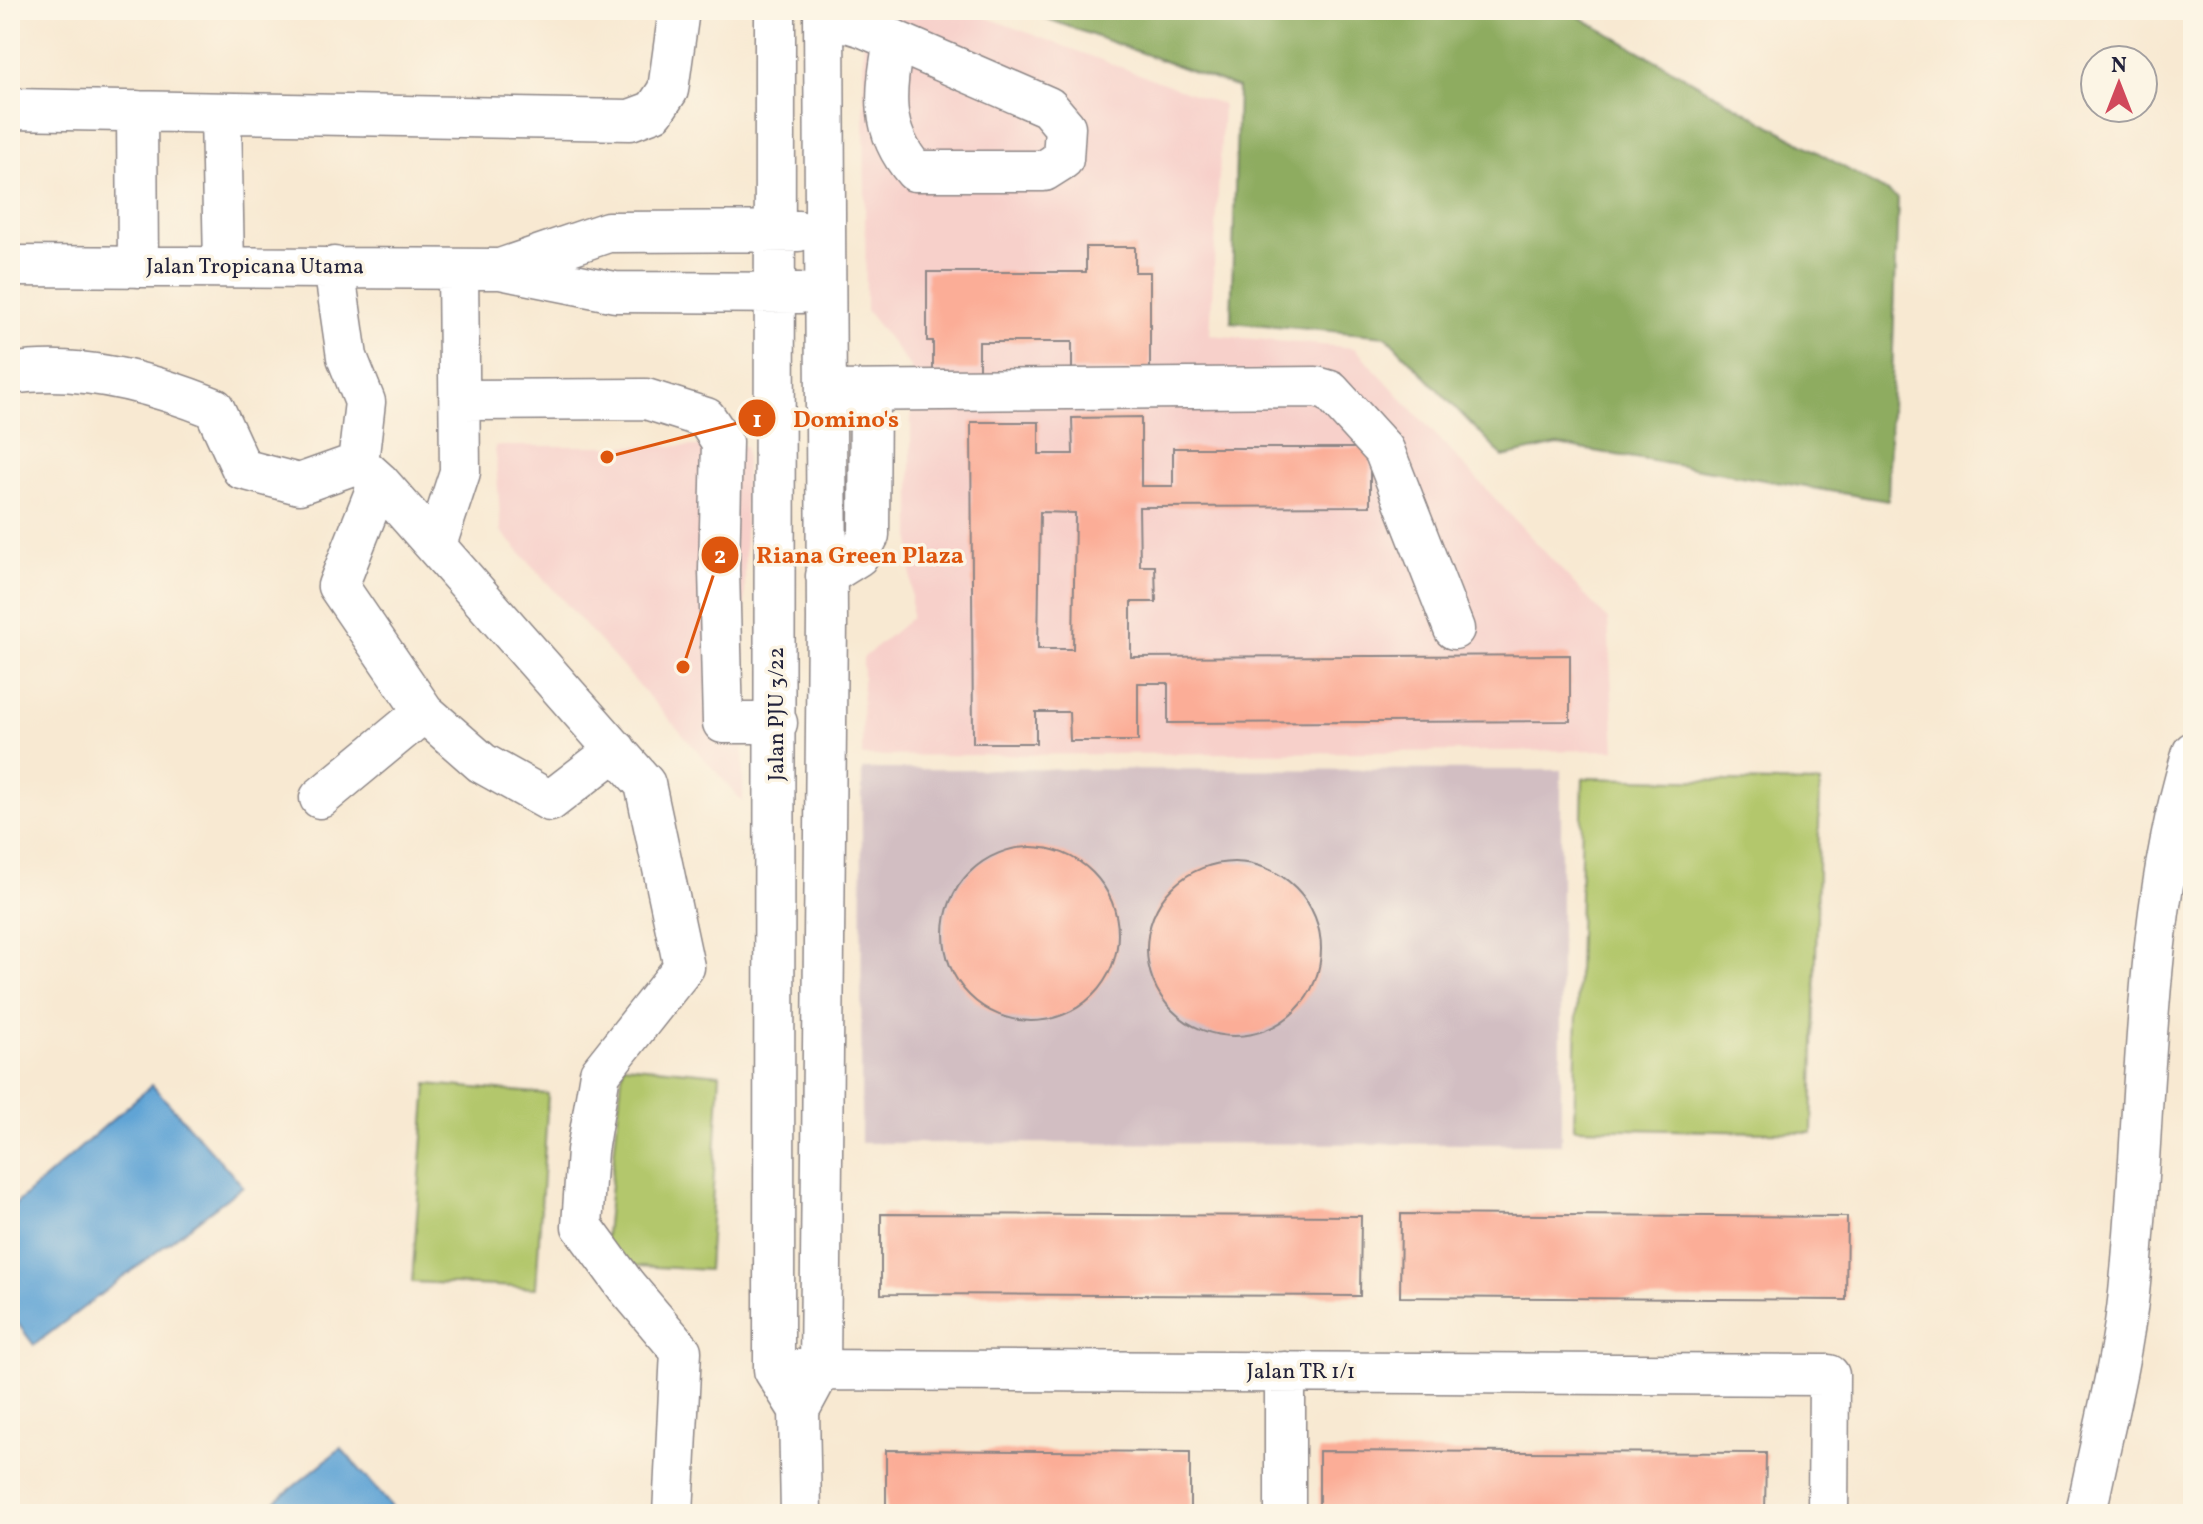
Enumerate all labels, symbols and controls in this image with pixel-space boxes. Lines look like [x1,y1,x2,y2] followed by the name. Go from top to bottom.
[2079,44,2159,124] north arrow
[2111,51,2127,82] text: N
[146,252,364,283] street label: Jalan Tropicana Utama
[737,394,915,442] callout: Domino's
[752,404,762,438] text: 1
[793,404,899,438] text: Domino's
[700,531,980,579] callout: Riana Green Plaza
[714,540,726,574] text: 2
[756,540,964,574] text: Riana Green Plaza
[762,647,793,781] street label: Jalan PJU 3/22
[1247,1357,1355,1388] street label: Jalan TR 1/1

